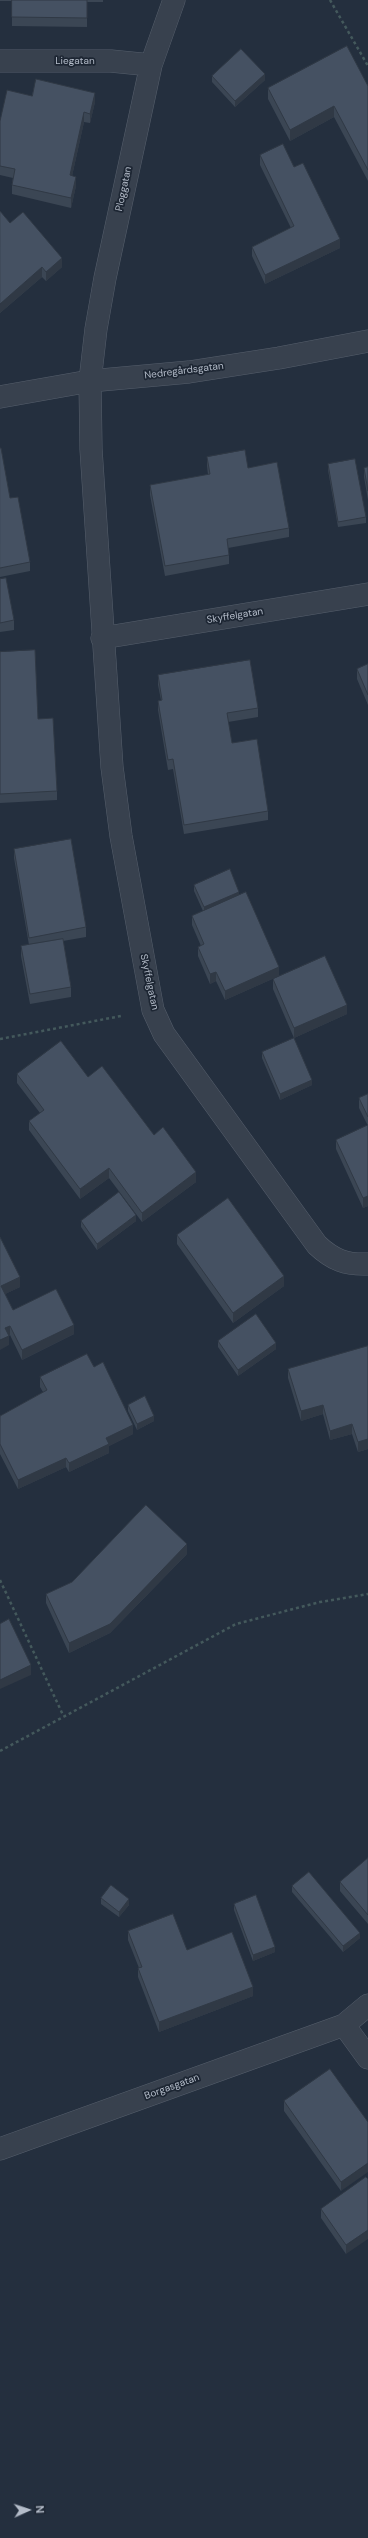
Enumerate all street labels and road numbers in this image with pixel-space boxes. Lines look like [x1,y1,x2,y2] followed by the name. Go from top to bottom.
[55,55,95,67] street label: Liegatan
[113,166,135,212] street label: Ploggatan
[144,360,224,382] street label: Nedregårdsgatan
[206,606,264,626] street label: Skyffelgatan
[137,953,161,1011] street label: Skyffelgatan
[143,2072,201,2102] street label: Borgasgatan

